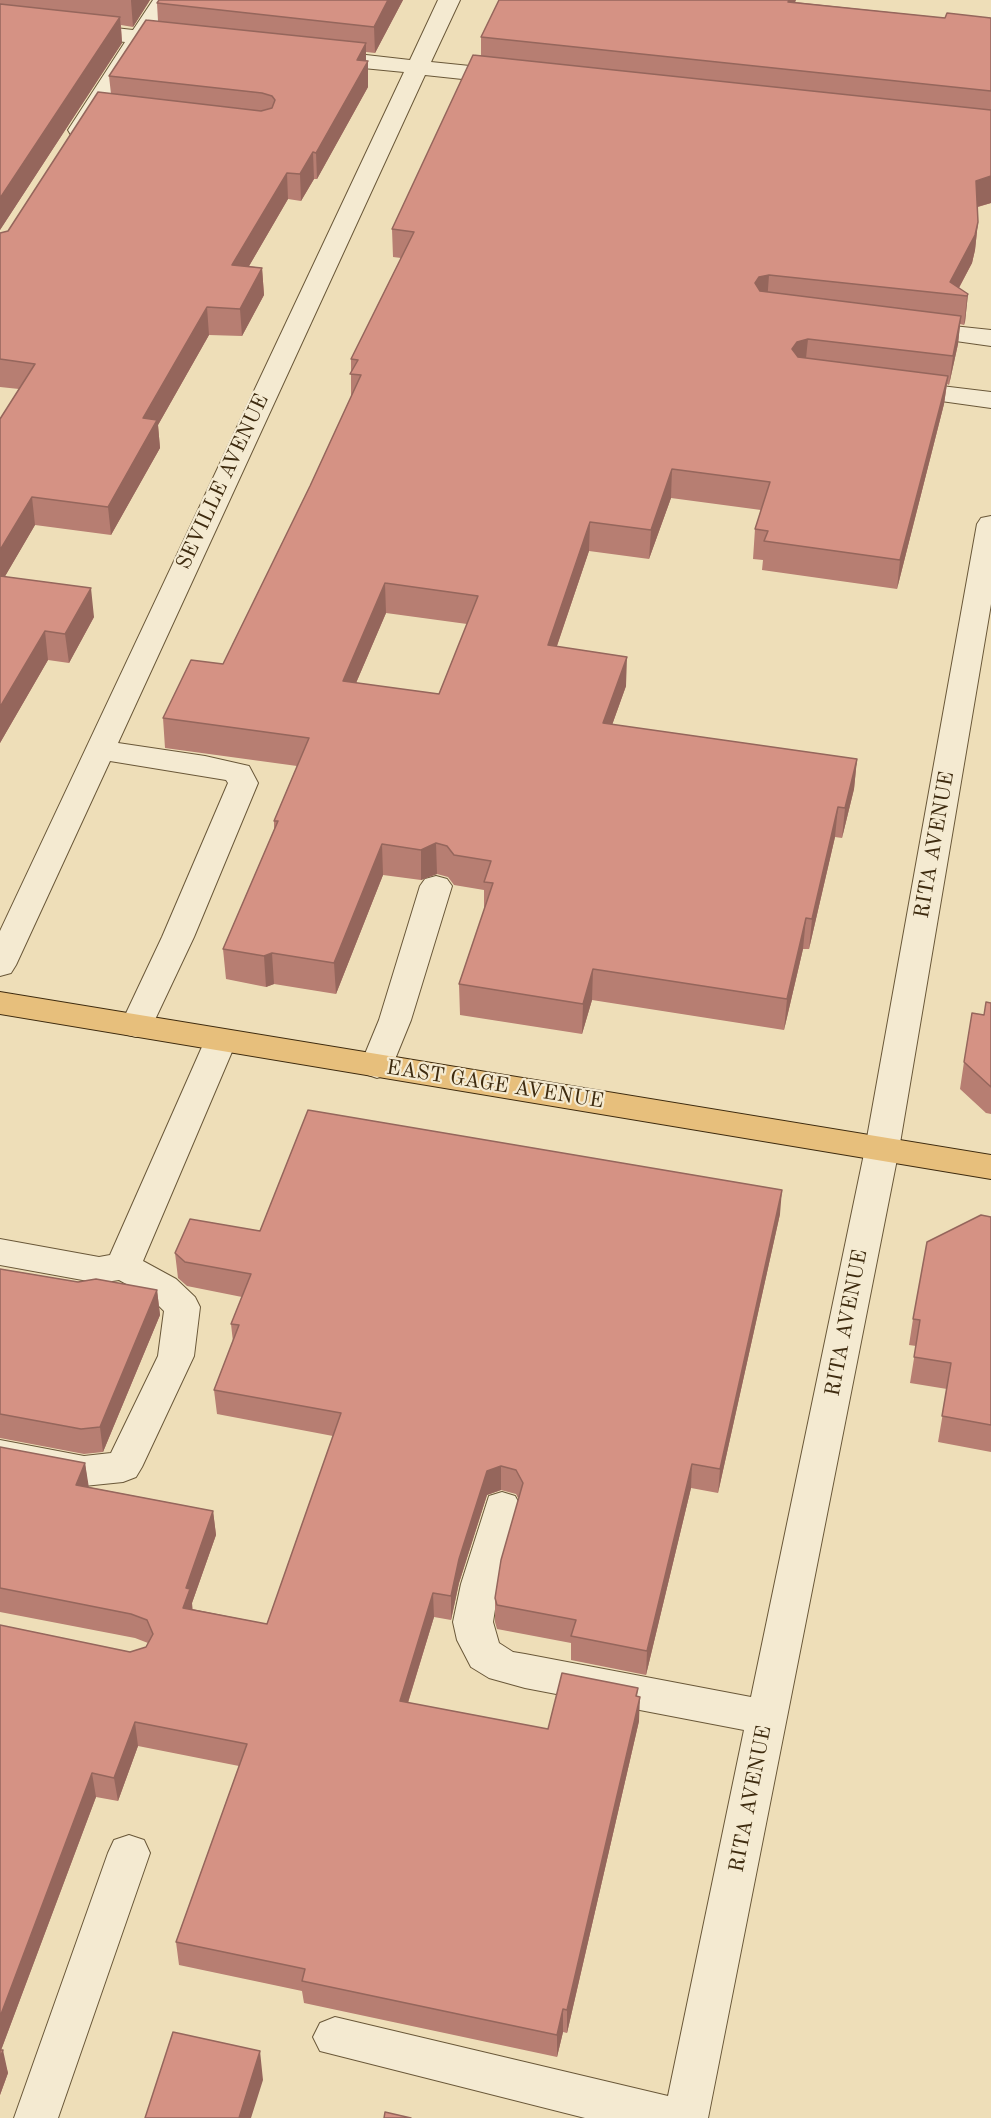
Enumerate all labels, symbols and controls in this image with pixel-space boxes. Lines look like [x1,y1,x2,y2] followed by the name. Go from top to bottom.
[171,390,275,574] street label: SEVILLE AVENUE
[910,769,960,921] street label: RITA AVENUE
[385,1055,605,1115] street label: EAST GAGE AVENUE
[820,1248,874,1398] street label: RITA AVENUE
[724,1724,778,1874] street label: RITA AVENUE

